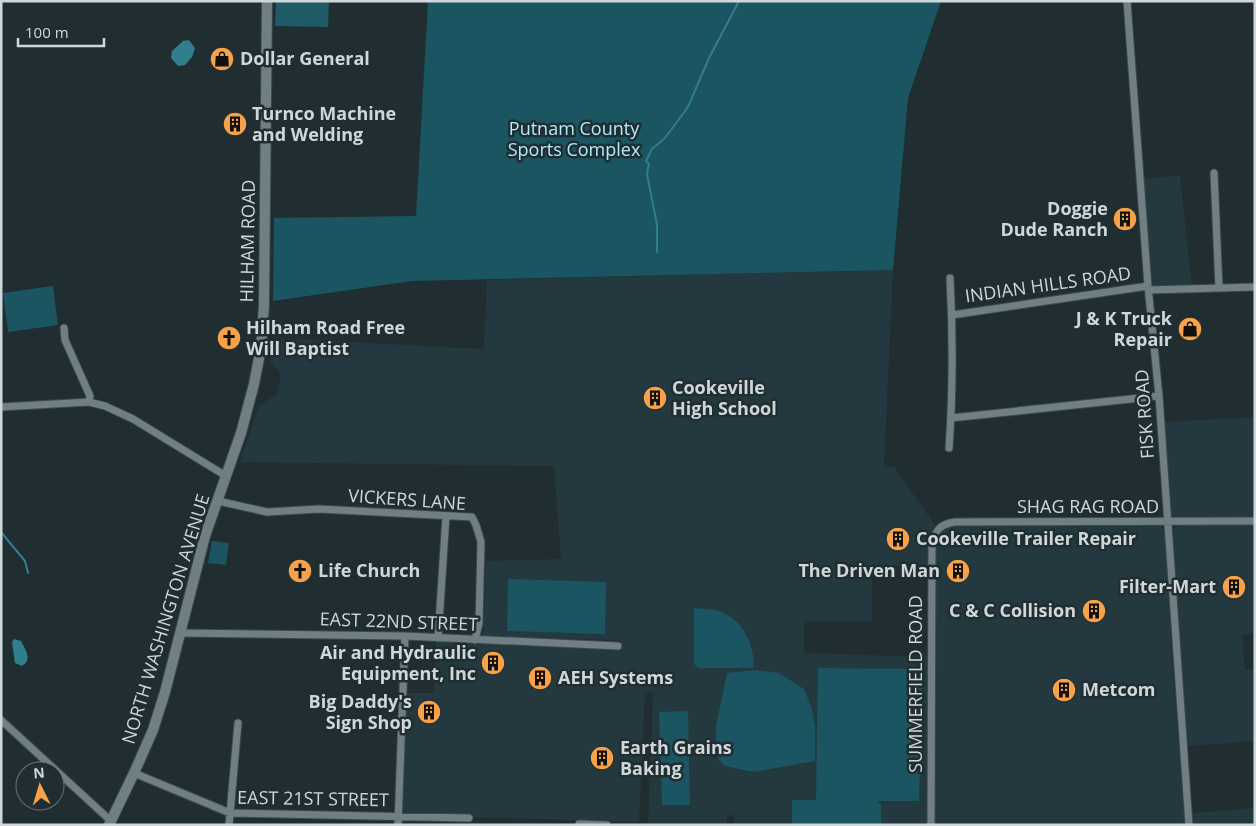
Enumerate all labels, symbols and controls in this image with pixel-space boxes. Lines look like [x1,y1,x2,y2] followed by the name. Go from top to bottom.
[18,15,104,47] scale bar
[25,22,69,42] text: 100 m
[209,46,235,72] shop icon: Dollar General
[240,46,370,70] place label: Dollar General
[252,101,396,146] place label: Turnco Machine and Welding
[222,111,248,137] building icon: Turnco Machine and Welding
[508,116,641,161] park label: Putnam County Sports Complex
[234,179,260,303] street label: HILHAM ROAD
[1000,196,1108,241] place label: Doggie Dude Ranch
[1112,206,1138,232] building icon: Doggie Dude Ranch
[963,260,1132,308] street label: INDIAN HILLS ROAD
[1074,306,1173,351] place label: J & K Truck Repair
[246,315,405,360] place label: Hilham Road Free Will Baptist
[1177,316,1203,342] shop icon: J & K Truck Repair
[216,325,242,351] church icon: Hilham Road Free Will Baptist
[1129,369,1159,460] street label: FISK ROAD
[672,375,777,420] place label: Cookeville High School
[642,385,668,411] building icon: Cookeville High School
[347,483,467,515] street label: VICKERS LANE
[116,491,215,747] street label: NORTH WASHINGTON AVENUE
[1017,494,1159,518] street label: SHAG RAG ROAD
[885,526,911,552] building icon: Cookeville Trailer Repair
[916,526,1136,550] place label: Cookeville Trailer Repair
[287,558,313,584] church icon: Life Church
[318,558,420,582] place label: Life Church
[798,558,940,582] place label: The Driven Man
[945,558,971,584] building icon: The Driven Man
[1119,574,1216,598] place label: Filter-Mart
[1221,574,1247,600] building icon: Filter-Mart
[903,595,927,773] street label: SUMMERFIELD ROAD
[949,598,1076,622] place label: C & C Collision
[1081,598,1107,624] building icon: C & C Collision
[319,606,479,636] street label: EAST 22ND STREET
[320,640,476,685] place label: Air and Hydraulic Equipment, Inc
[480,650,506,676] building icon: Air and Hydraulic Equipment, Inc
[527,665,553,691] building icon: AEH Systems
[558,665,673,689] place label: AEH Systems
[1051,677,1077,703] building icon: Metcom
[1082,677,1156,701] place label: Metcom
[309,689,412,734] place label: Big Daddy's Sign Shop
[416,699,442,725] building icon: Big Daddy's Sign Shop
[620,735,732,780] place label: Earth Grains Baking
[589,745,615,771] building icon: Earth Grains Baking
[15,761,65,811] north arrow
[32,763,45,783] text: N
[237,785,389,811] street label: EAST 21ST STREET

